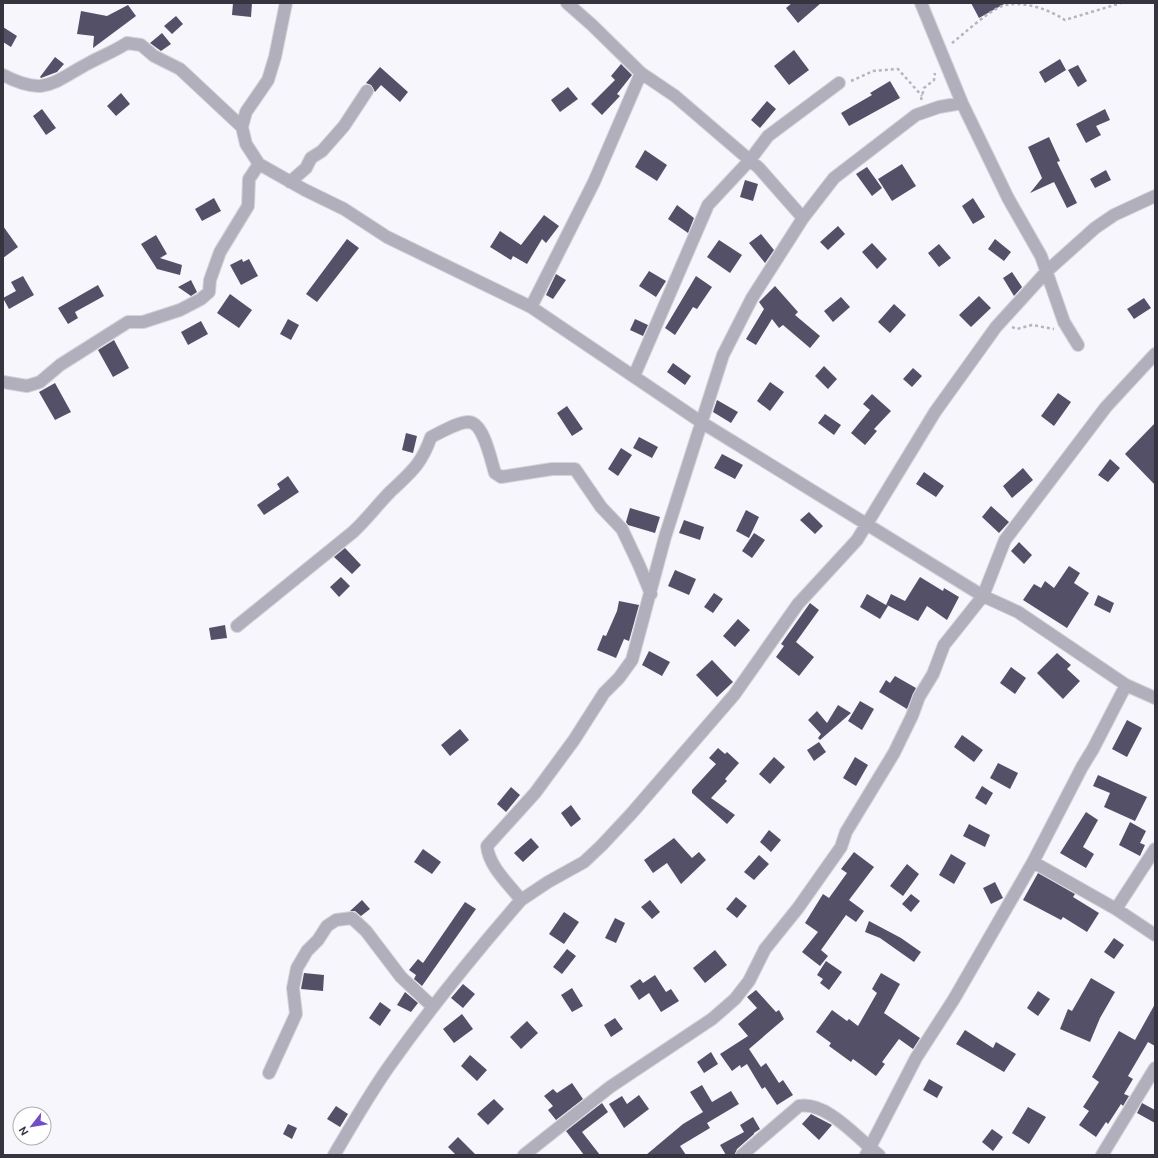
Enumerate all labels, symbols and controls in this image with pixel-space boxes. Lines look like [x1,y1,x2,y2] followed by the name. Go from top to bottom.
[12,1106,52,1146] north arrow
[16,1125,31,1138] text: N

